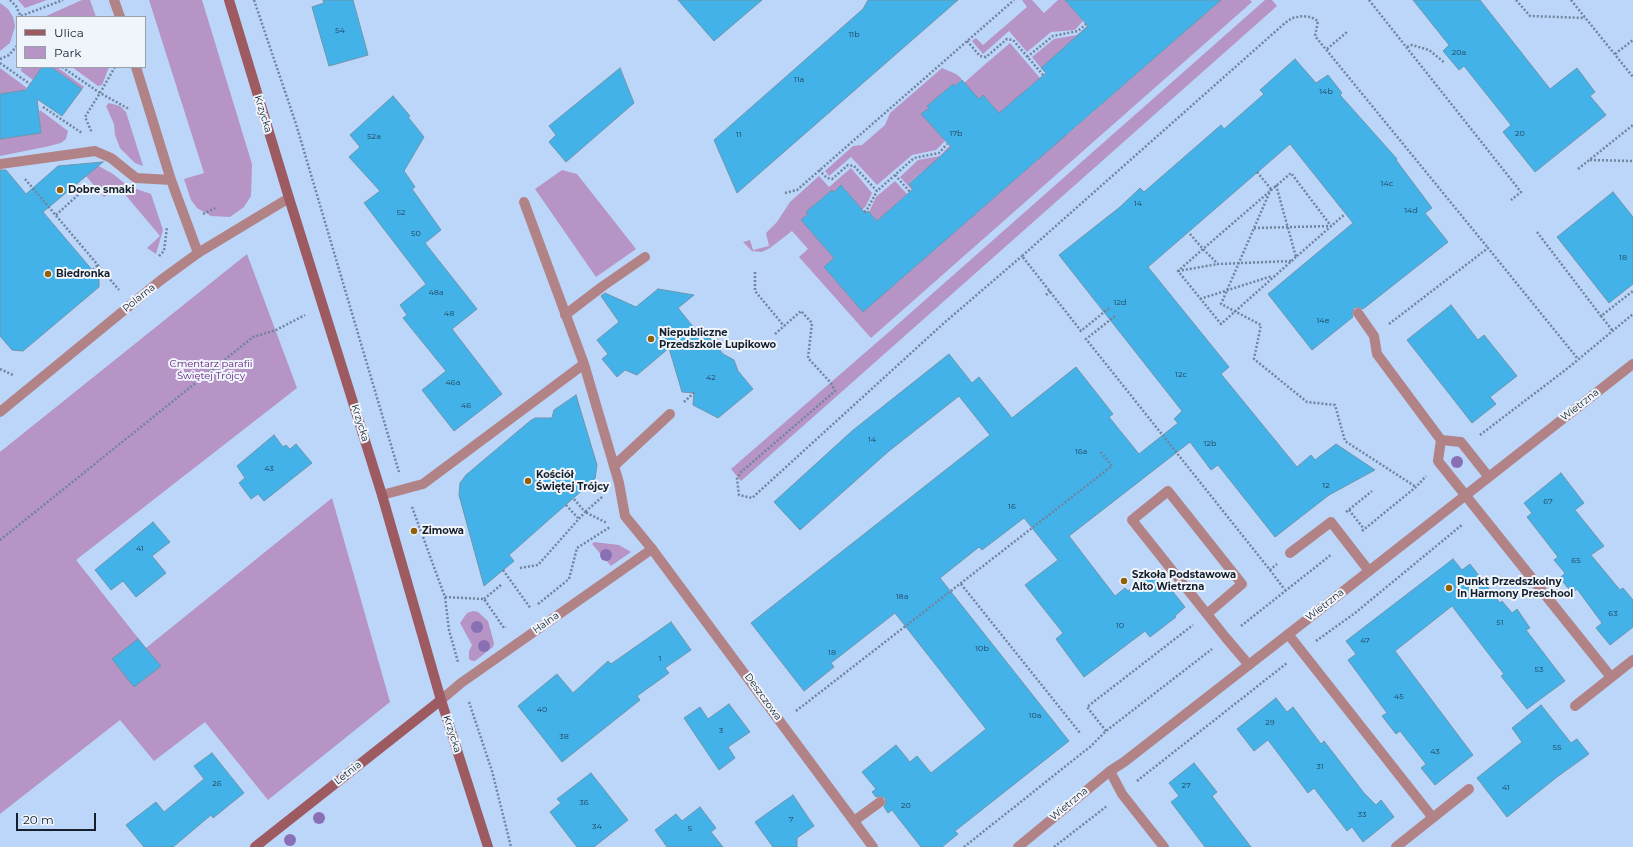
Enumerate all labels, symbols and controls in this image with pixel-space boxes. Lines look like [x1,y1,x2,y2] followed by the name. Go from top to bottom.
[16,16,146,68] legend
[54,25,84,40] text: Ulica
[335,26,345,36] house number: 54
[848,30,860,40] house number: 11b
[54,45,81,60] text: Park
[1452,48,1466,58] house number: 20a
[794,75,804,85] house number: 11a
[1319,87,1333,97] house number: 14b
[252,94,274,134] street label: Krzycka
[949,129,963,139] house number: 17b
[1515,129,1525,139] house number: 20
[736,130,742,140] house number: 11
[367,132,381,142] house number: 52a
[1381,179,1393,189] house number: 14c
[68,184,135,196] place label: Dobre smaki
[55,185,65,195] marker: Dobre smaki
[1134,199,1142,209] house number: 14
[1404,206,1418,216] house number: 14d
[396,208,406,218] house number: 52
[411,229,421,239] house number: 50
[1619,253,1627,263] house number: 18
[56,268,110,280] place label: Biedronka
[43,269,53,279] marker: Biedronka
[120,281,158,315] street label: Polarna
[428,288,444,298] house number: 48a
[1114,298,1126,308] house number: 12d
[444,309,454,319] house number: 48
[1316,316,1330,326] house number: 14e
[659,327,776,350] place label: Niepubliczne Przedszkole Lupikowo
[646,334,656,344] marker: Niepubliczne Przedszkole Lupikowo
[170,358,252,382] park label: Cmentarz parafii Świętej Trójcy
[1175,370,1187,380] house number: 12c
[706,373,716,383] house number: 42
[446,378,460,388] house number: 46a
[1558,386,1602,424] street label: Wietrzna
[461,401,471,411] house number: 46
[349,403,371,443] street label: Krzycka
[868,435,876,445] house number: 14
[1204,439,1216,449] house number: 12b
[1075,447,1087,457] house number: 16a
[264,464,274,474] house number: 43
[536,469,609,492] place label: Kościół Świętej Trójcy
[523,476,533,486] marker: Kościół Świętej Trójcy
[1322,481,1330,491] house number: 12
[1543,497,1553,507] house number: 67
[1008,502,1016,512] house number: 16
[422,525,464,537] place label: Zimowa
[409,526,419,536] marker: Zimowa
[136,544,144,554] house number: 41
[1571,556,1581,566] house number: 65
[1132,569,1236,592] place label: Szkoła Podstawowa Alto Wietrzna
[1119,576,1129,586] marker: Szkoła Podstawowa Alto Wietrzna
[1457,576,1573,600] place label: Punkt Przedszkolny In Harmony Preschool
[1444,583,1454,593] marker: Punkt Przedszkolny In Harmony Preschool
[1303,586,1347,624] street label: Wietrzna
[896,592,908,602] house number: 18a
[1608,609,1618,619] house number: 63
[531,610,561,636] street label: Halna
[1496,618,1504,628] house number: 51
[1116,621,1124,631] house number: 10
[1360,636,1370,646] house number: 47
[975,644,989,654] house number: 10b
[828,648,836,658] house number: 18
[659,654,661,664] house number: 1
[1535,665,1543,675] house number: 53
[742,671,784,723] street label: Deszczowa
[1394,692,1404,702] house number: 45
[537,705,547,715] house number: 40
[1029,711,1041,721] house number: 10a
[440,714,464,754] street label: Krzycka
[1265,718,1275,728] house number: 29
[719,726,723,736] house number: 3
[559,732,569,742] house number: 38
[1552,743,1562,753] house number: 55
[1430,747,1440,757] house number: 43
[332,759,364,787] street label: Letnia
[1316,762,1324,772] house number: 31
[212,779,222,789] house number: 26
[1181,781,1191,791] house number: 27
[1502,783,1510,793] house number: 41
[1048,785,1090,823] street label: Wietrzna
[579,798,589,808] house number: 36
[901,801,911,811] house number: 20
[18,805,98,831] scale bar
[1358,810,1366,820] house number: 33
[23,812,54,827] text: 20 m
[789,815,793,825] house number: 7
[592,822,602,832] house number: 34
[688,824,692,834] house number: 5

